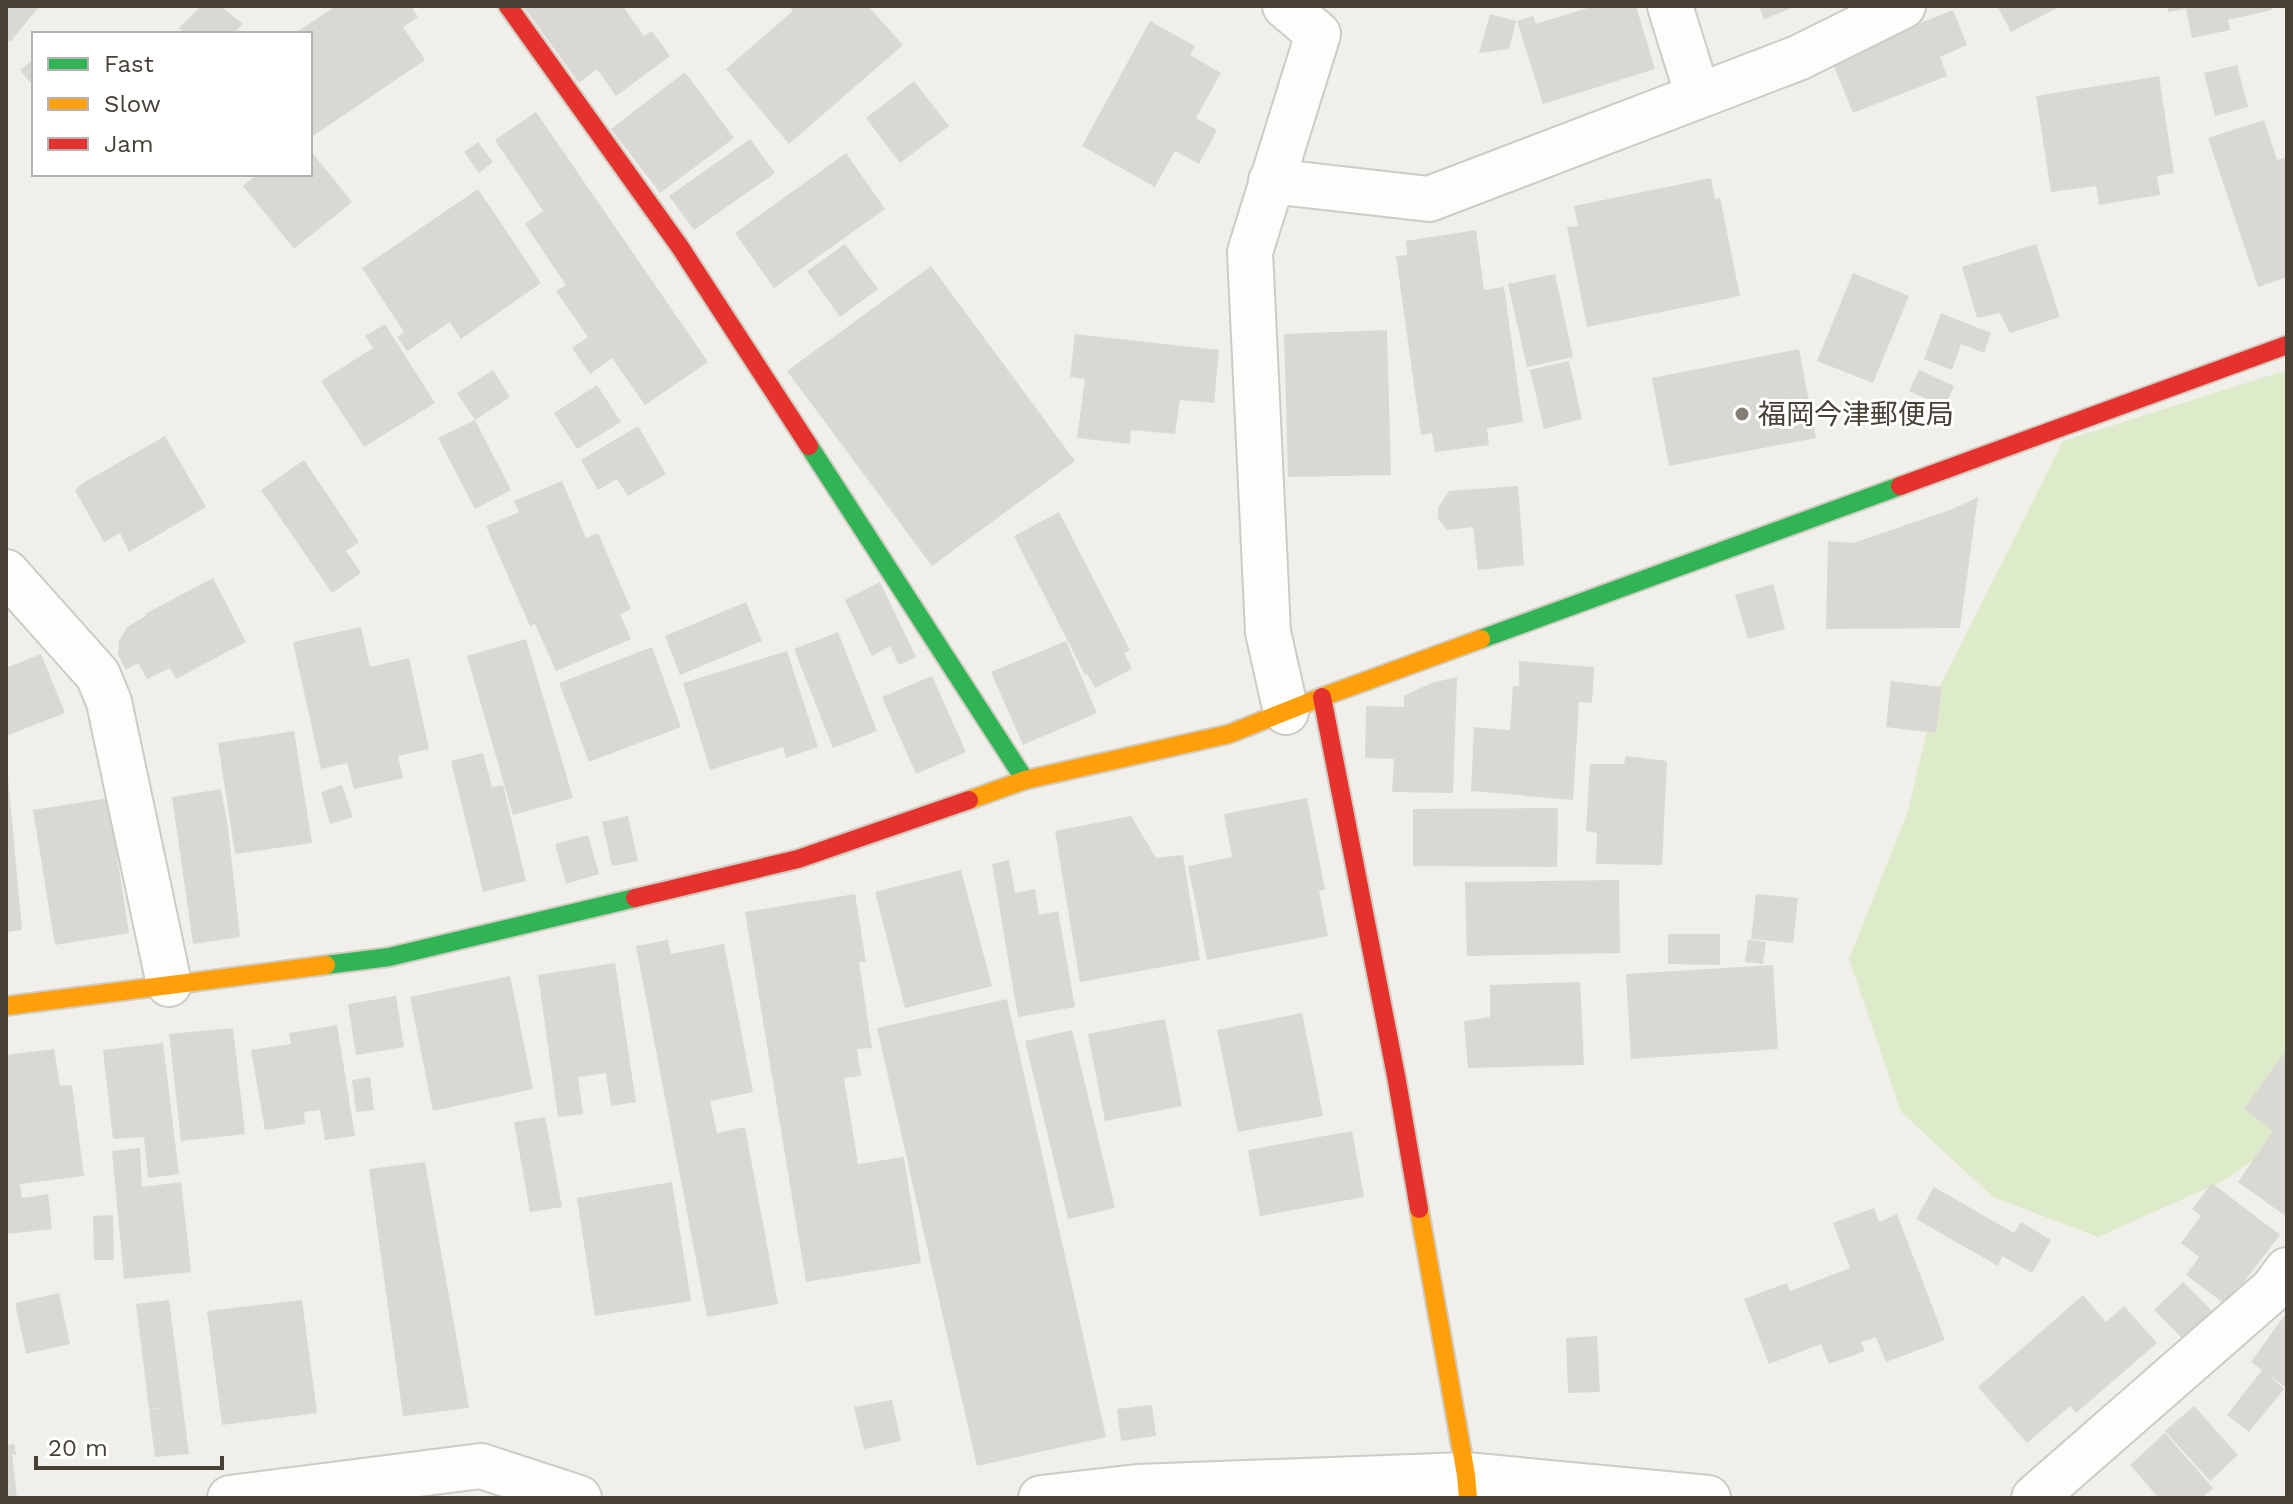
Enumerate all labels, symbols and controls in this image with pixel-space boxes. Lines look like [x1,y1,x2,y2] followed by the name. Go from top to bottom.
[32,32,312,176] legend
[104,50,154,78] text: Fast
[104,90,161,118] text: Slow
[104,130,154,158] text: Jam
[1758,398,1954,431] place label: 福岡今津郵便局
[1733,405,1751,423] marker: 福岡今津郵便局
[36,1420,222,1470] scale bar
[48,1434,108,1462] text: 20 m

